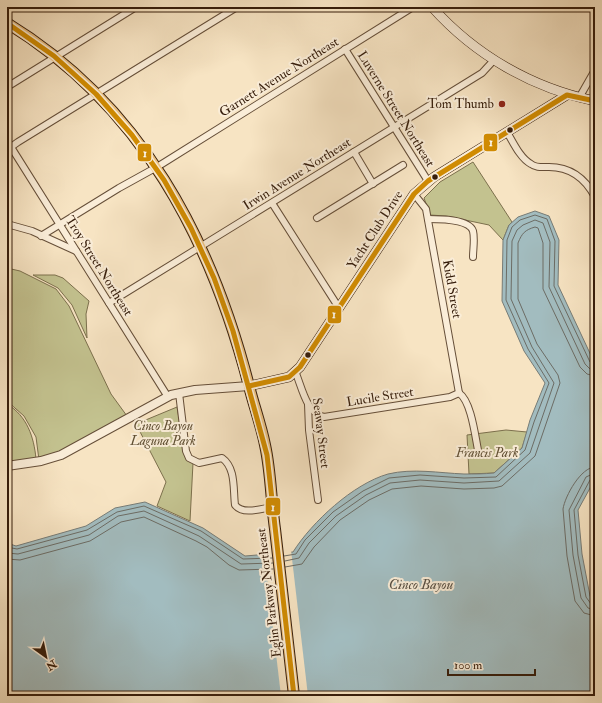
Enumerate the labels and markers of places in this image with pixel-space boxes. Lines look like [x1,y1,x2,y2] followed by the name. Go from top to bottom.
[427,96,494,112] place label: Tom Thumb
[497,99,507,109] marker: Tom Thumb
[505,125,515,135] unlabelled marker
[430,172,440,182] unlabelled marker
[303,350,313,360] unlabelled marker

